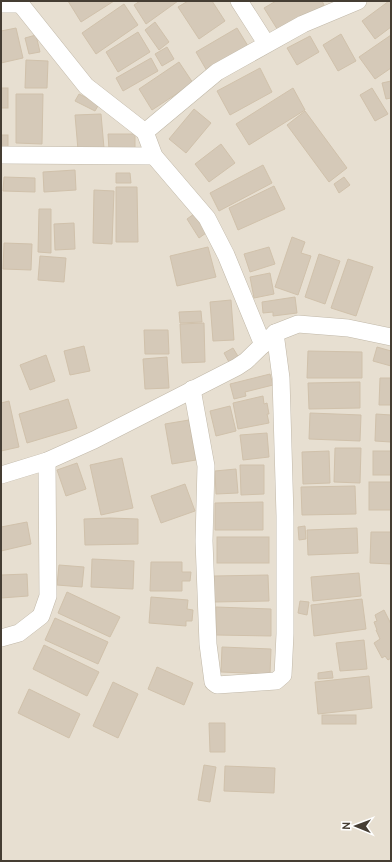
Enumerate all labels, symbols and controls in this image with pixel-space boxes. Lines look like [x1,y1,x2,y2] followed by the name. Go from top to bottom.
[336,806,376,846] north arrow
[339,822,353,830] text: N

